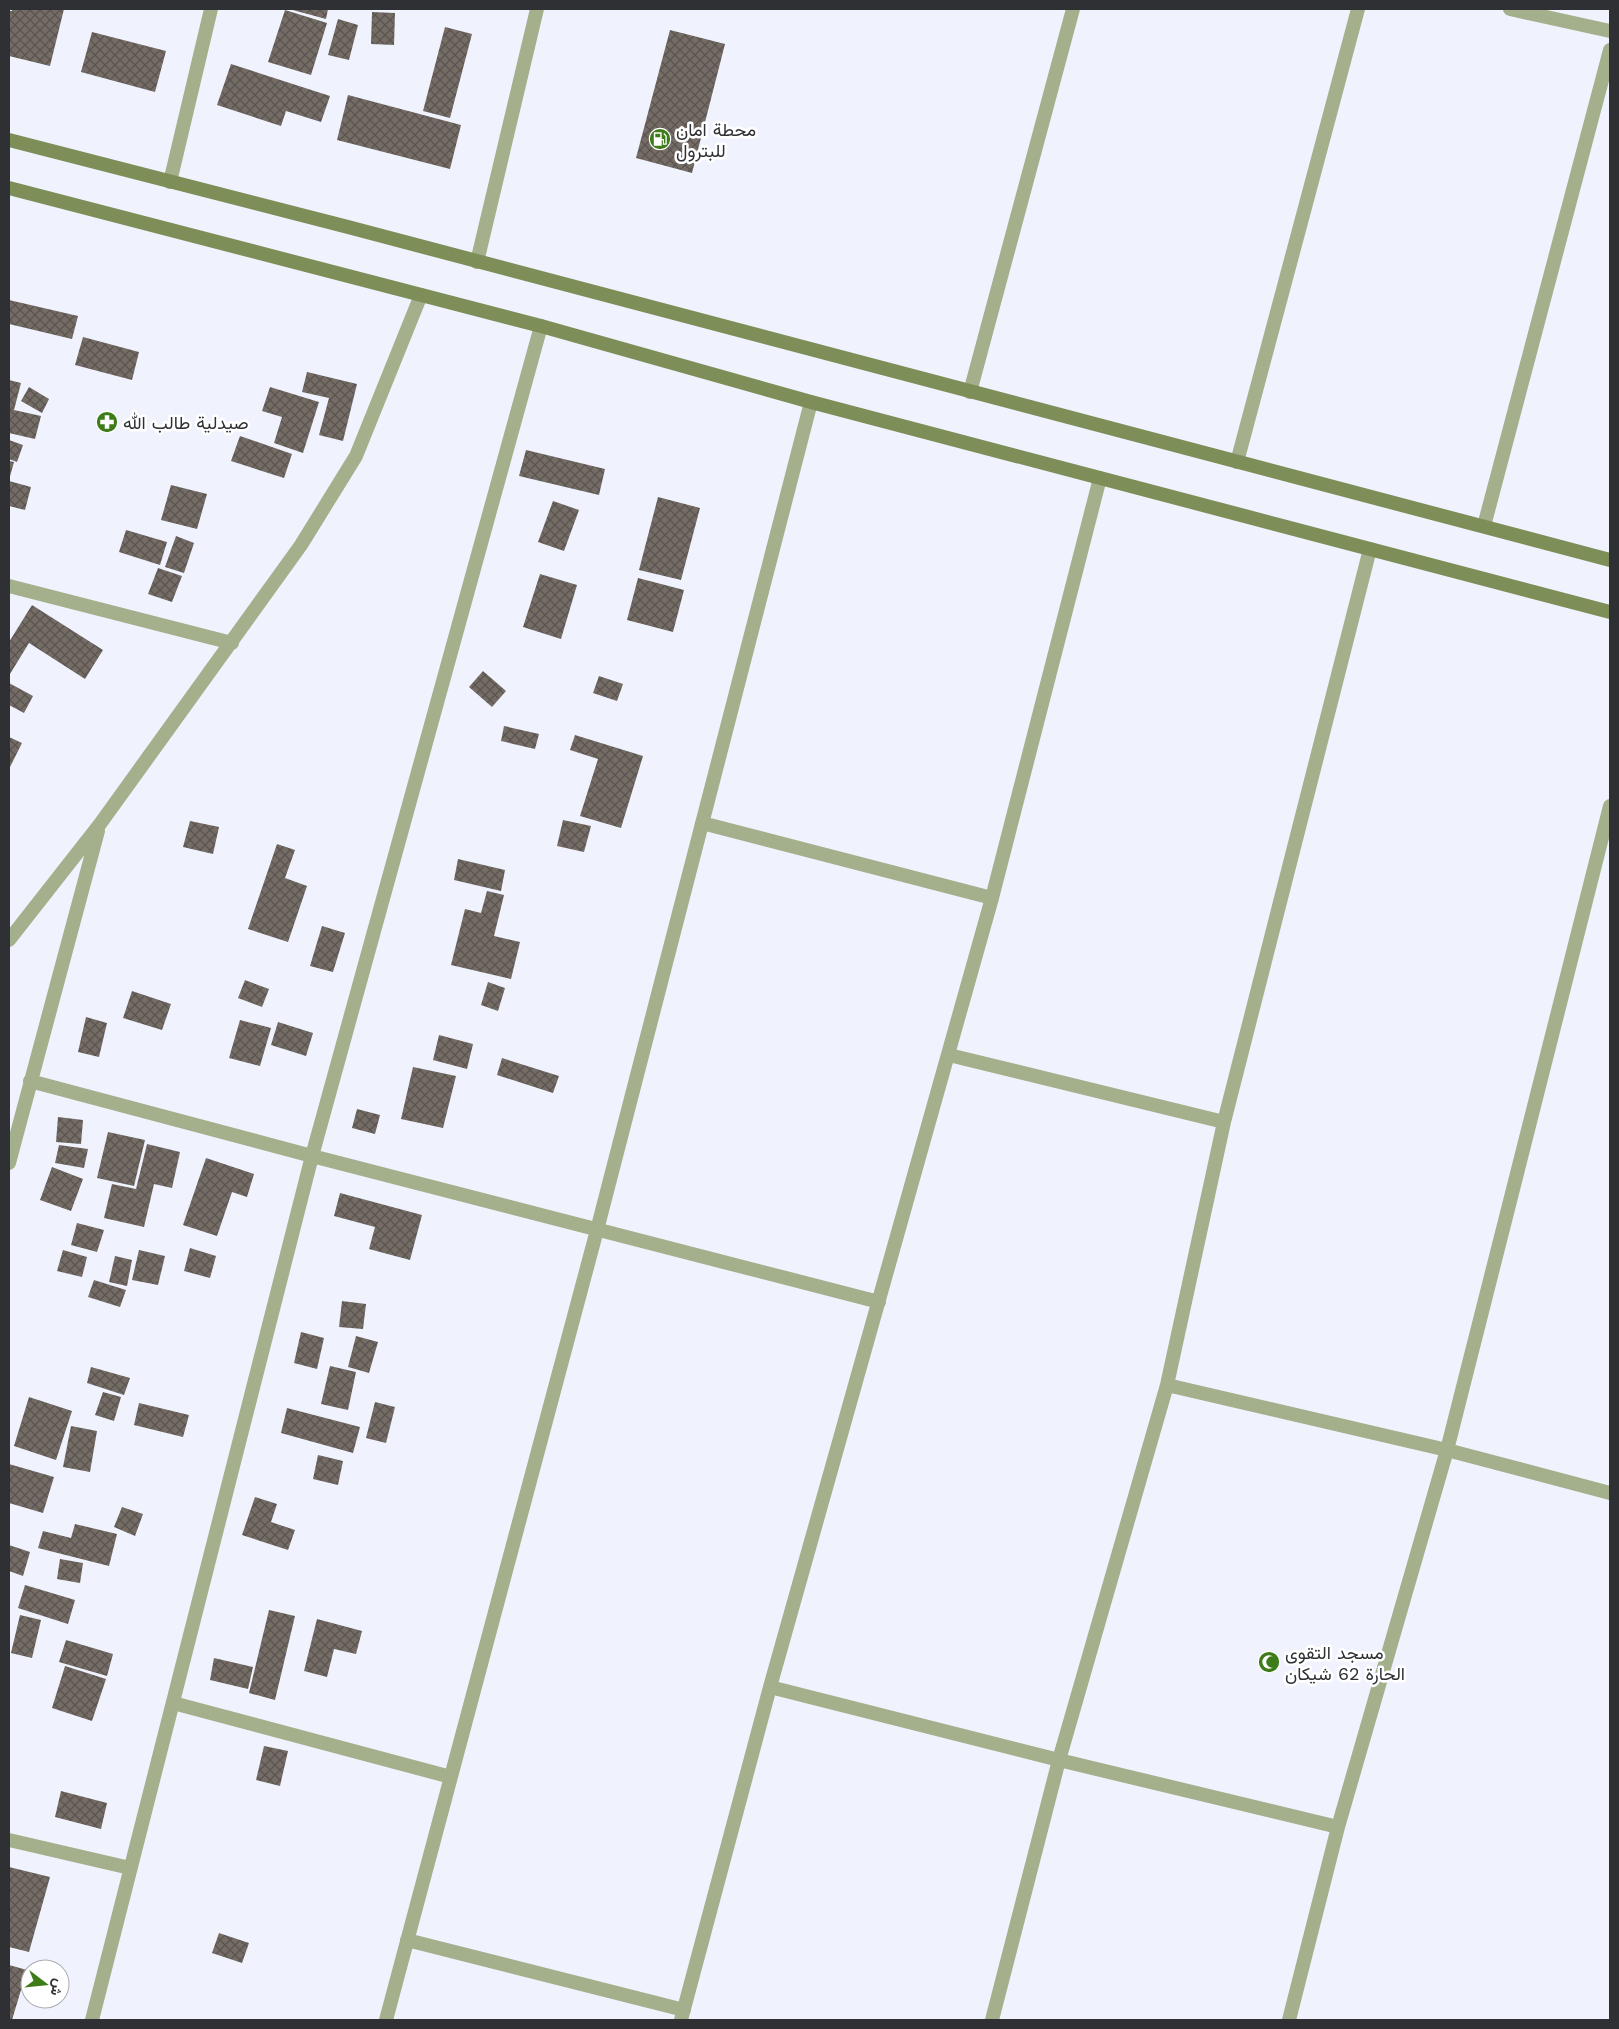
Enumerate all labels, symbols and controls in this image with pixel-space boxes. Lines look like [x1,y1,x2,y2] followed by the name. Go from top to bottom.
[676,119,756,162] place label: محطة امان للبترول
[648,127,672,151] fuel station icon: محطة امان للبترول
[95,410,119,434] pharmacy icon: صيدلية طالب الله
[123,412,249,433] place label: صيدلية طالب الله
[1285,1642,1405,1685] place label: مسجد التقوى الحارة 62 شيكان
[1257,1650,1281,1674] mosque icon: مسجد التقوى الحارة 62 شيكان
[20,1959,70,2009] north arrow
[46,1977,68,1998] text: ش

